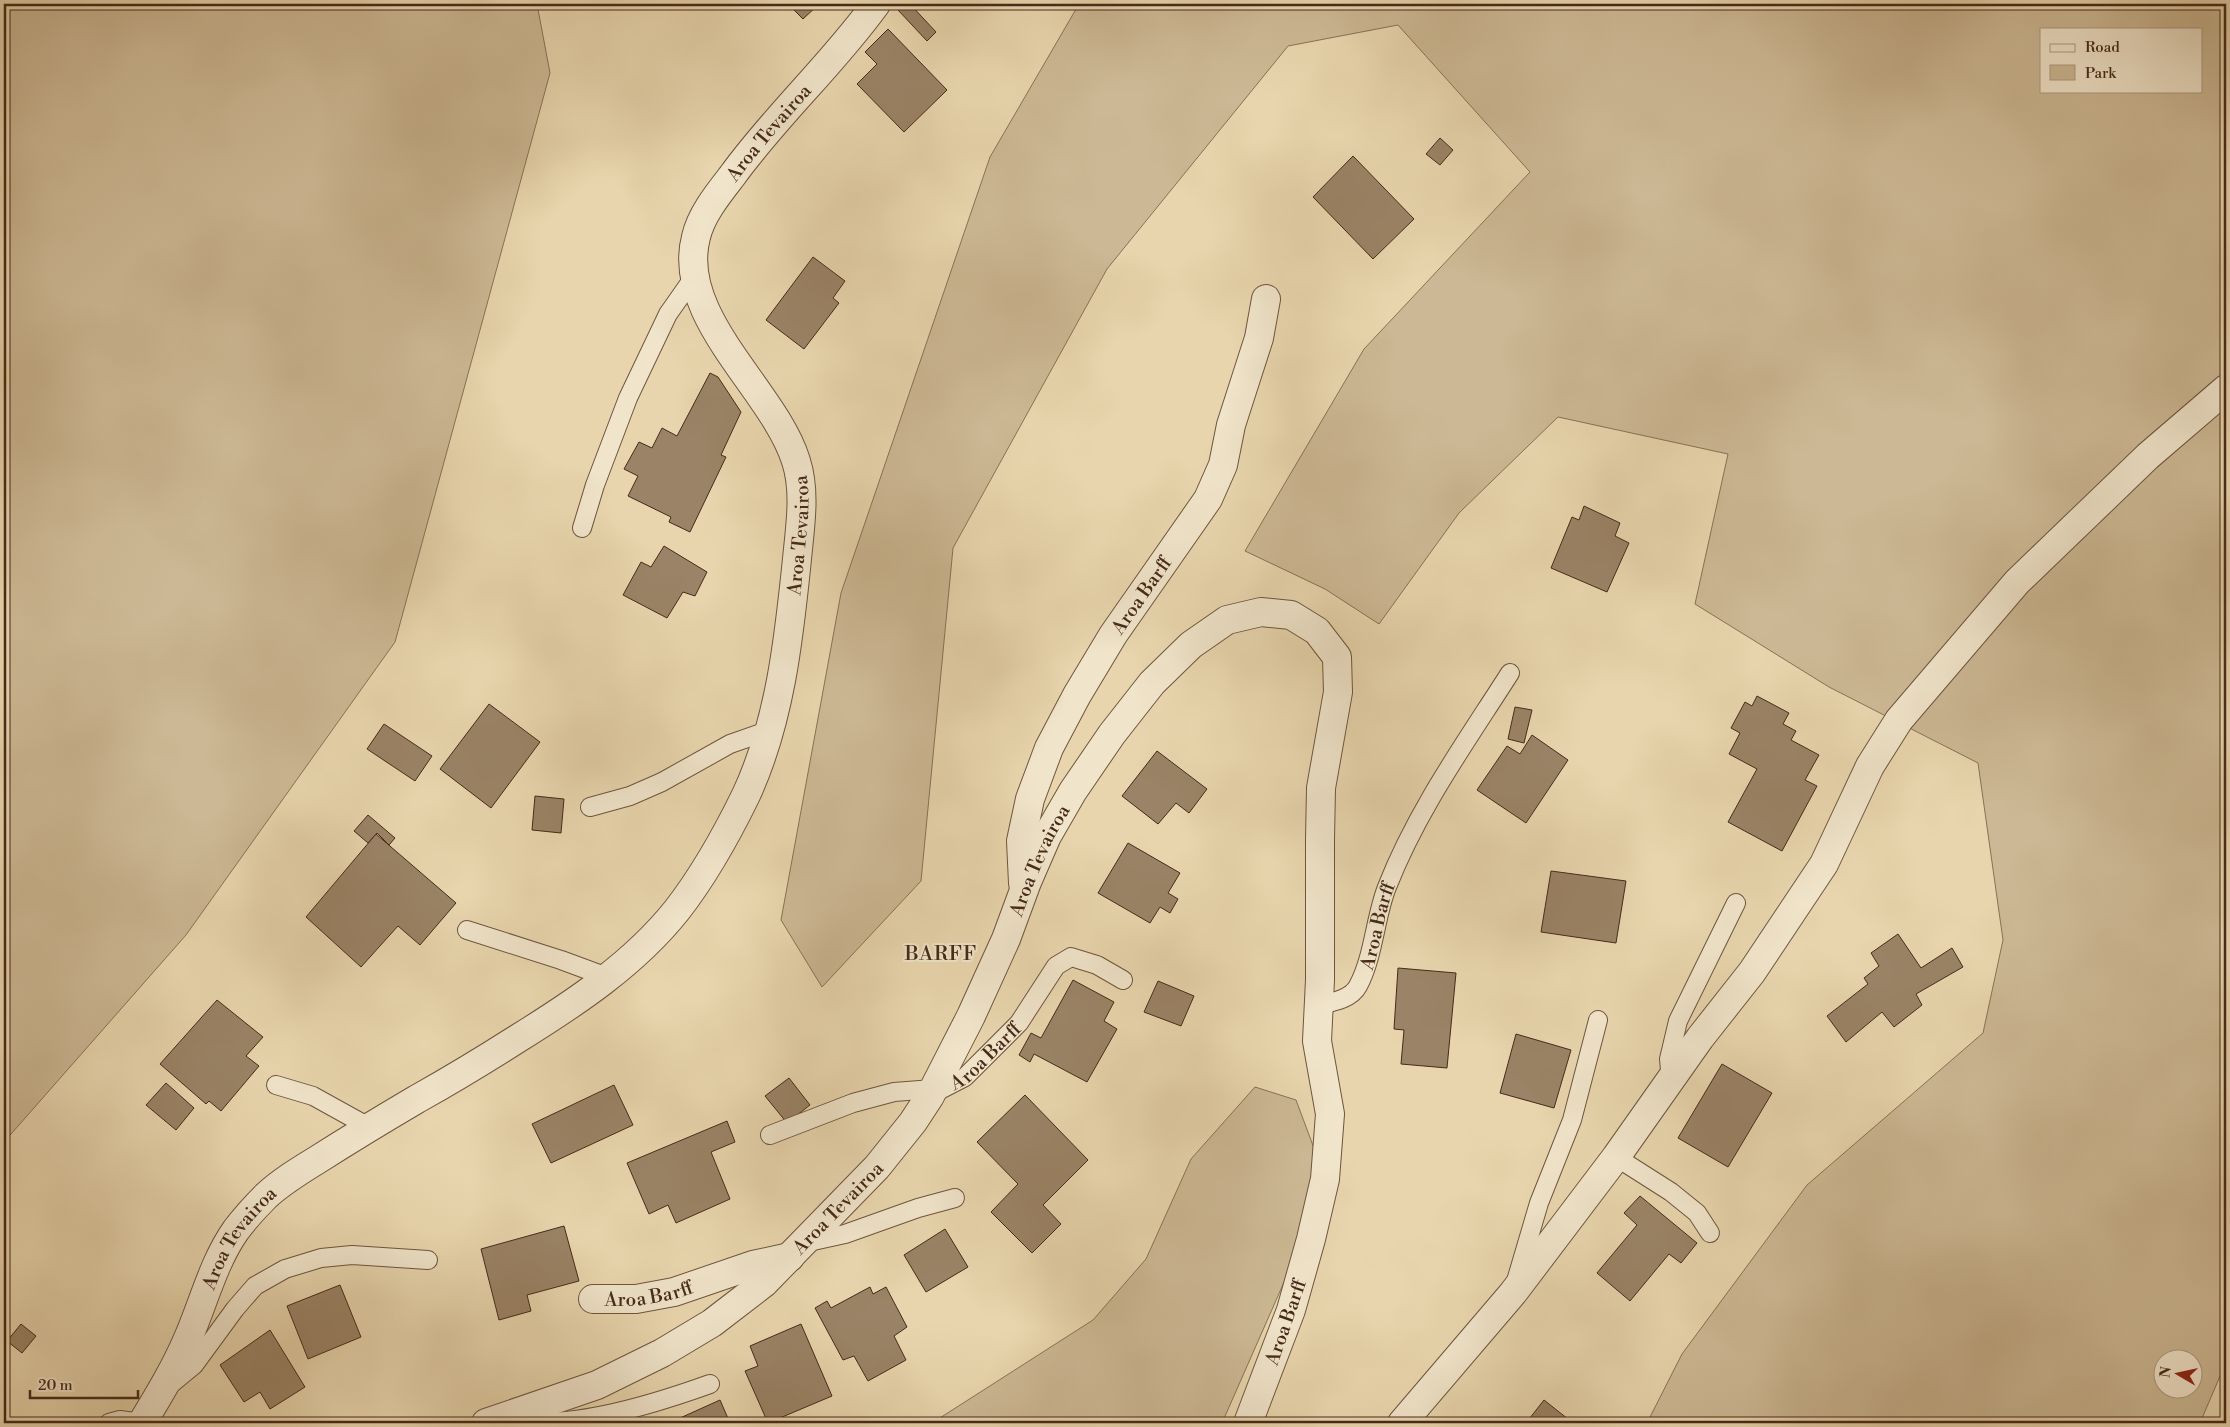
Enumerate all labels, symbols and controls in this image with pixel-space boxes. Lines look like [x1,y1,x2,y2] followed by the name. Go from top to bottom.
[2040,28,2202,92] legend
[2085,38,2120,57] text: Road
[2085,64,2117,83] text: Park
[721,79,817,187] street label: Aroa Tevairoa
[782,474,815,597] street label: Aroa Tevairoa
[1106,552,1177,640] street label: Aroa Barff
[1004,800,1076,921] street label: Aroa Tevairoa
[1355,878,1401,974] street label: Aroa Barff
[904,942,977,967] district label: BARFF
[945,1017,1027,1096] street label: Aroa Barff
[787,1157,889,1260] street label: Aroa Tevairoa
[197,1181,282,1294] street label: Aroa Tevairoa
[603,1275,697,1312] street label: Aroa Barff
[1260,1276,1312,1369] street label: Aroa Barff
[2152,1350,2202,1400] north arrow
[2156,1365,2176,1379] text: N
[30,1367,138,1399] scale bar
[38,1376,73,1395] text: 20 m

